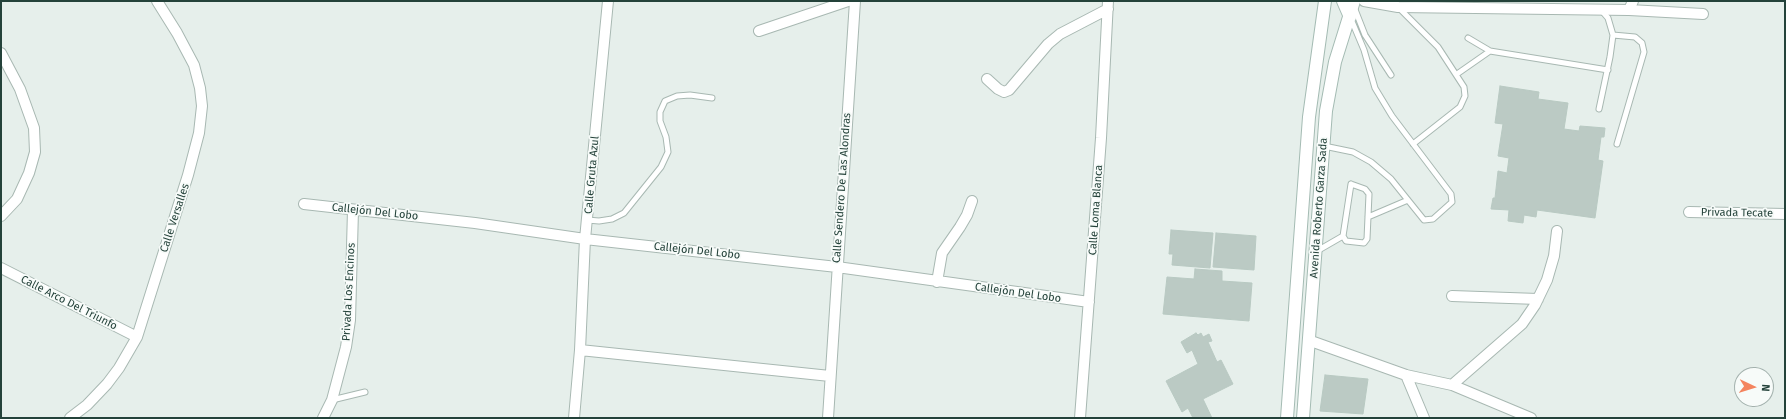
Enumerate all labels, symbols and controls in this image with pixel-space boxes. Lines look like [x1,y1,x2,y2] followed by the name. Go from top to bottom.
[830,112,854,264] street label: Calle Sendero De Las Alondras
[582,135,602,215] street label: Calle Gruta Azul
[1308,137,1330,279] street label: Avenida Roberto Garza Sada
[1086,164,1106,256] street label: Calle Loma Blanca
[158,182,192,254] street label: Calle Versalles
[331,201,419,223] street label: Callejón Del Lobo
[1701,206,1773,220] street label: Privada Tecate
[653,240,741,262] street label: Callejón Del Lobo
[340,242,358,342] street label: Privada Los Encinos
[19,273,119,333] street label: Calle Arco Del Triunfo
[974,280,1062,306] street label: Callejón Del Lobo
[1734,367,1774,407] north arrow
[1759,384,1772,392] text: N

